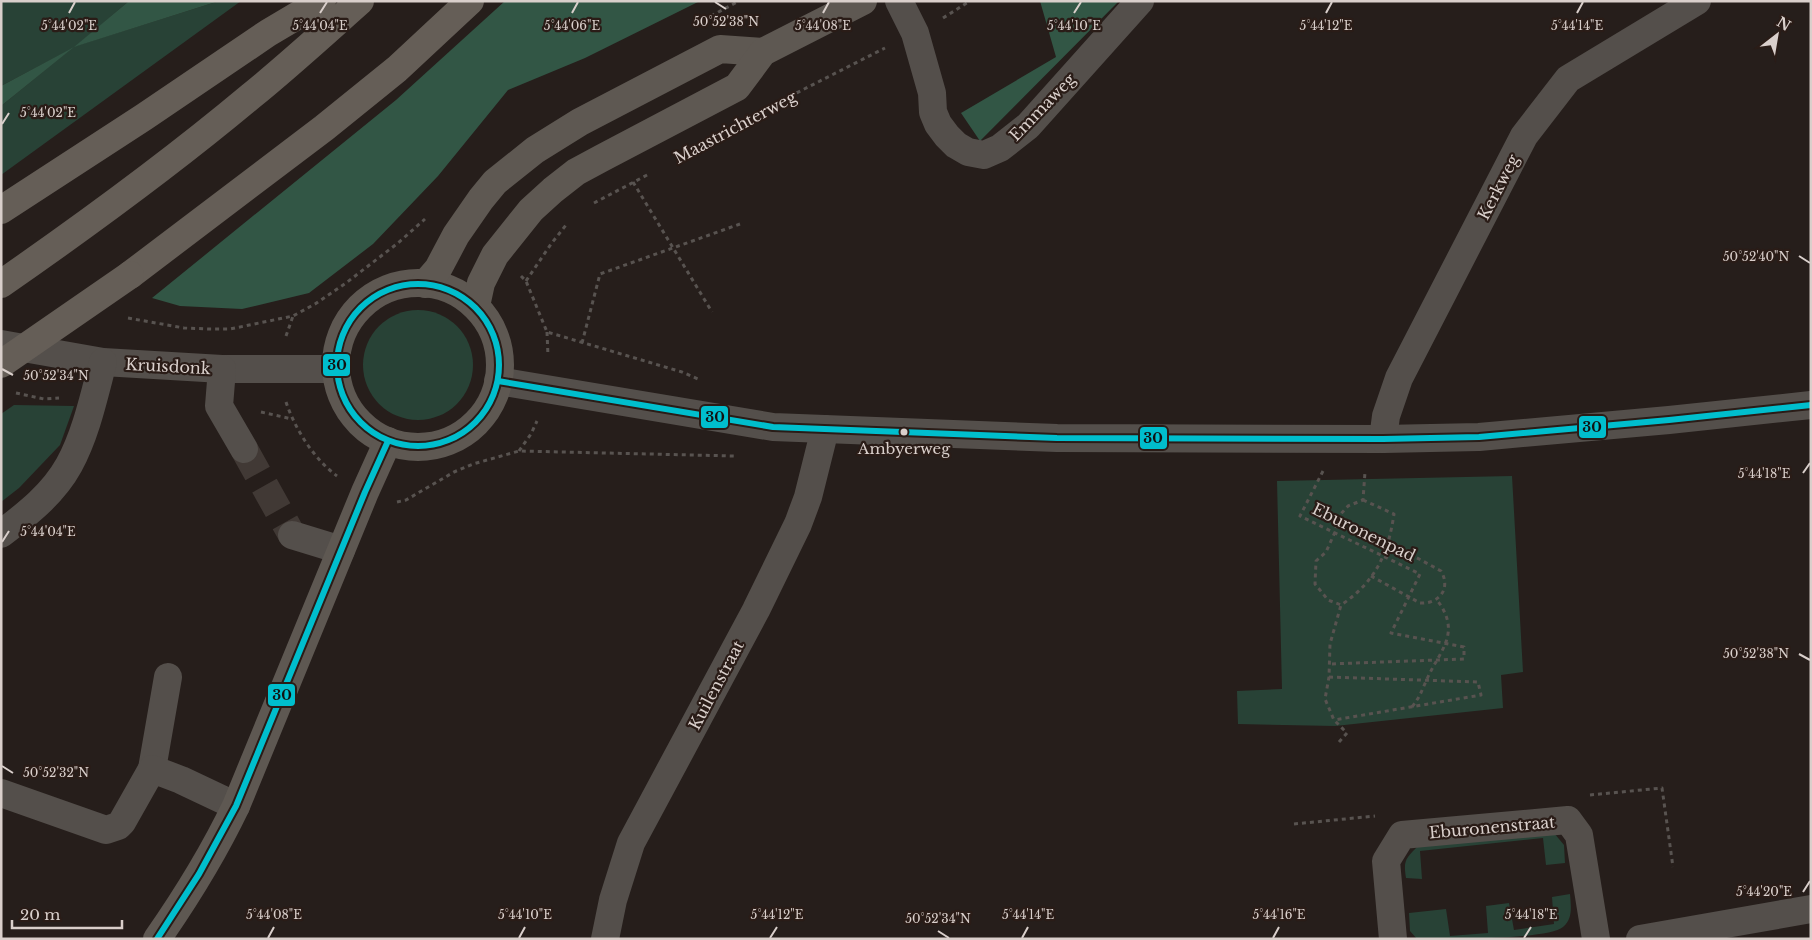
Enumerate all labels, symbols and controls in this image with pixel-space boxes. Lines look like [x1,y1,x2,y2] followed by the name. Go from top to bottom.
[1752,10,1802,60] north arrow
[1773,13,1794,35] text: N
[693,14,759,29] text: 50°52'38"N
[41,18,97,33] text: 5°44'02"E
[292,18,348,33] text: 5°44'04"E
[544,18,600,33] text: 5°44'06"E
[795,18,851,33] text: 5°44'08"E
[1047,18,1101,33] text: 5°44'10"E
[1300,18,1353,33] text: 5°44'12"E
[1551,18,1603,33] text: 5°44'14"E
[1005,69,1080,145] street label: Emmaweg
[670,86,800,168] street label: Maastrichterweg
[20,105,76,120] text: 5°44'02"E
[1473,151,1523,223] street label: Kerkweg
[1723,249,1789,264] text: 50°52'40"N
[322,353,351,377] line badge: 30
[125,354,211,378] street label: Kruisdonk
[327,356,347,374] text: 30
[23,368,89,383] text: 50°52'34"N
[700,405,729,429] line badge: 30
[705,408,725,426] text: 30
[1578,415,1607,439] line badge: 30
[1582,418,1602,436] text: 30
[1139,426,1168,450] line badge: 30
[899,427,909,437] marker: Ambyerweg
[1143,429,1163,447] text: 30
[857,439,951,458] place label: Ambyerweg
[1738,466,1791,481] text: 5°44'18"E
[1309,498,1419,566] street label: Eburonenpad
[20,524,76,539] text: 5°44'04"E
[684,637,748,733] street label: Kuilenstraat
[1723,646,1789,661] text: 50°52'38"N
[267,683,296,707] line badge: 30
[272,686,292,704] text: 30
[23,765,89,780] text: 50°52'32"N
[1428,812,1556,842] street label: Eburonenstraat
[1736,884,1792,899] text: 5°44'20"E
[12,898,122,930] scale bar
[20,905,60,924] text: 20 m
[246,907,302,922] text: 5°44'08"E
[498,907,552,922] text: 5°44'10"E
[751,907,804,922] text: 5°44'12"E
[1002,907,1054,922] text: 5°44'14"E
[1252,907,1306,922] text: 5°44'16"E
[1505,907,1558,922] text: 5°44'18"E
[905,911,971,926] text: 50°52'34"N

